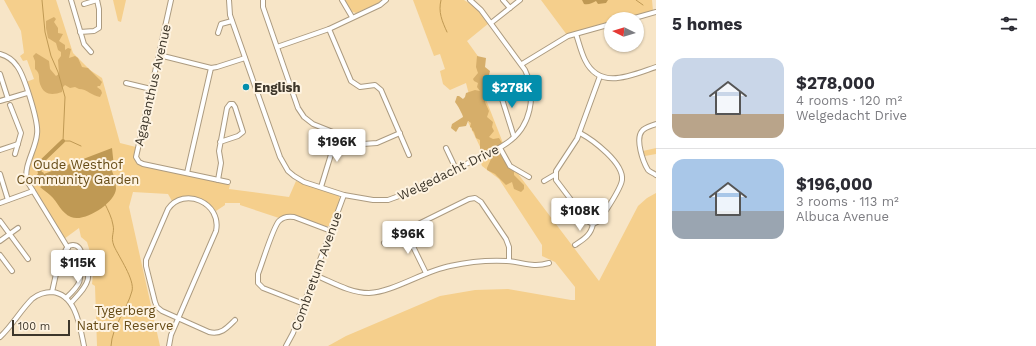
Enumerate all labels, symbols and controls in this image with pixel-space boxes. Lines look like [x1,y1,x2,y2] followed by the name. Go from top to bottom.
[604,12,644,52] north arrow
[604,12,644,52] map controls
[998,13,1020,35] icon: filters
[672,14,742,34] text: 5 homes
[131,23,174,147] street label: Agapanthus Avenue
[796,73,875,93] text: $278,000
[704,74,752,122] icon: home
[484,75,540,109] pin: $278K
[254,80,301,95] place label: English
[492,80,532,95] text: $278K
[241,82,251,92] marker: English
[796,93,902,108] text: 4 rooms · 120 m²
[796,108,907,123] text: Welgedacht Drive
[309,129,365,163] pin: $196K
[318,134,356,149] text: $196K
[395,141,501,203] street label: Welgedacht Drive
[17,157,139,187] park label: Oude Westhof Community Garden
[796,174,873,194] text: $196,000
[704,175,752,223] icon: home
[796,194,899,209] text: 3 rooms · 113 m²
[552,198,608,232] pin: $108K
[560,203,600,218] text: $108K
[796,209,889,224] text: Albuca Avenue
[288,210,345,333] street label: Combretum Avenue
[384,221,432,255] pin: $96K
[391,226,425,241] text: $96K
[50,250,106,284] pin: $115K
[60,255,96,270] text: $115K
[77,303,173,333] park label: Tygerberg Nature Reserve
[12,318,70,337] scale bar
[18,320,50,333] text: 100 m

